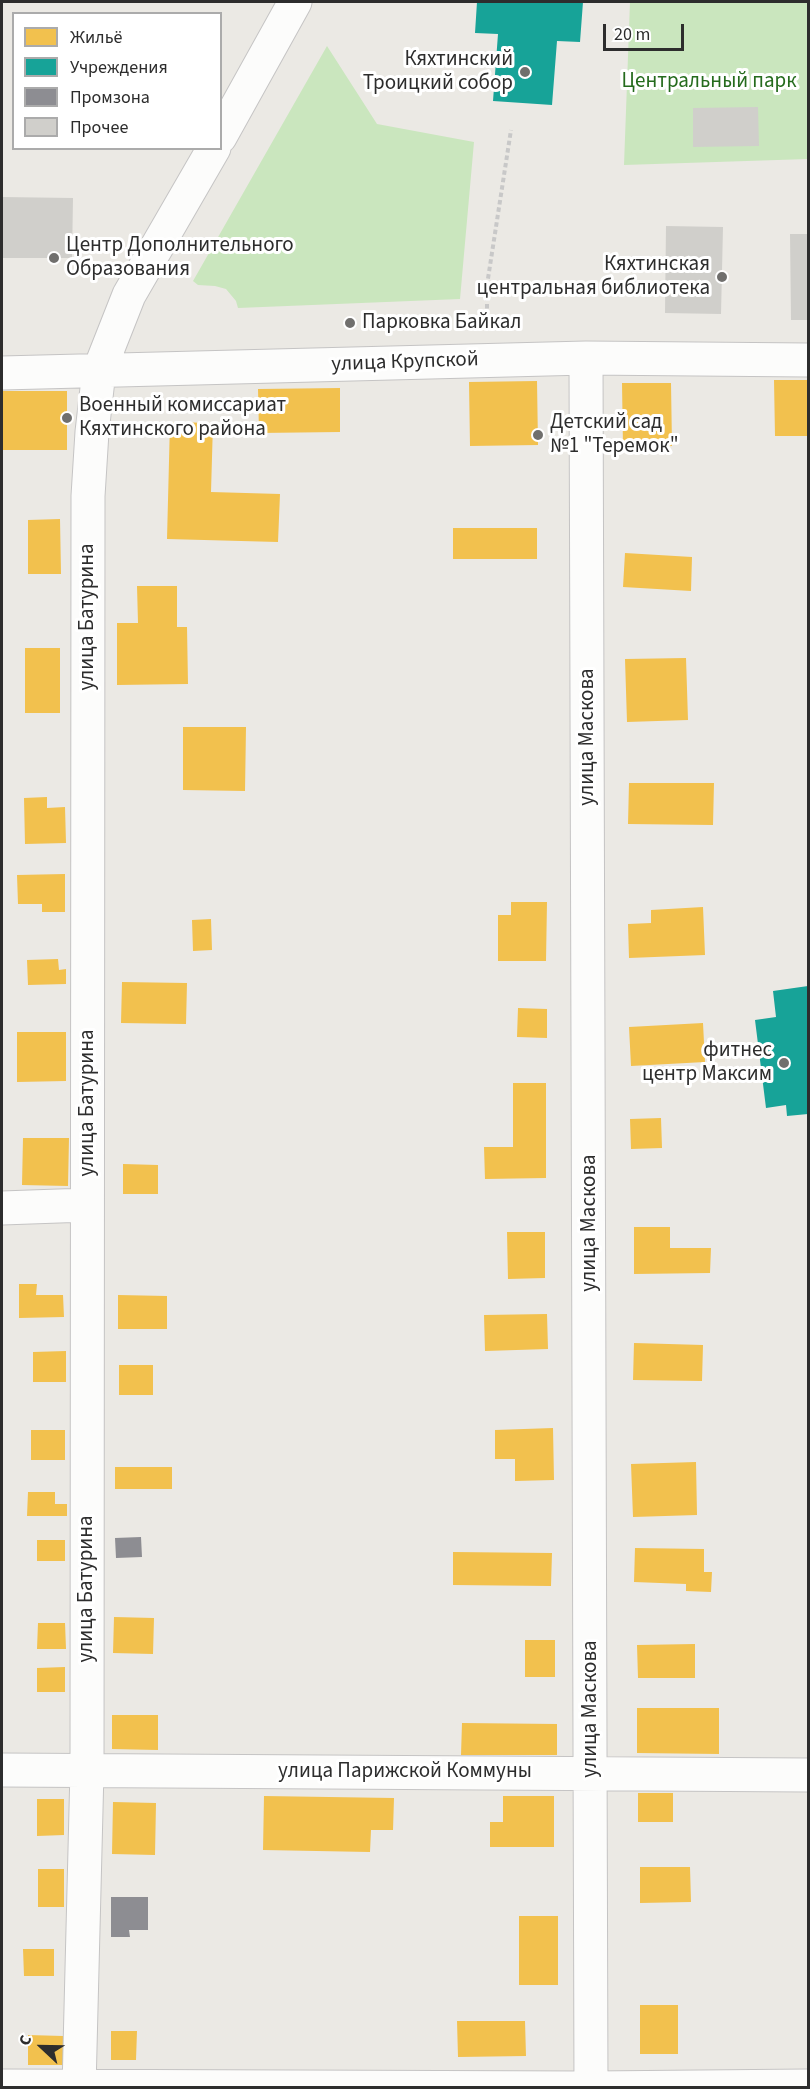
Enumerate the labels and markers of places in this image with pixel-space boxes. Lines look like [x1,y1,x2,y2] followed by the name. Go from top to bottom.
[363,47,513,97] place label: Кяхтинский Троицкий собор
[518,65,532,79] marker: Кяхтинский Троицкий собор
[66,233,294,283] place label: Центр Дополнительного Образования
[47,251,61,265] marker: Центр Дополнительного Образования
[476,252,710,302] place label: Кяхтинская центральная библиотека
[715,270,729,284] marker: Кяхтинская центральная библиотека
[362,310,521,336] place label: Парковка Байкал
[343,316,357,330] marker: Парковка Байкал
[79,393,286,443] place label: Военный комиссариат Кяхтинского района
[550,410,679,460] place label: Детский сад №1 "Теремок"
[60,411,74,425] marker: Военный комиссариат Кяхтинского района
[531,428,545,442] marker: Детский сад №1 "Теремок"
[642,1038,772,1088] place label: фитнес центр Максим
[777,1056,791,1070] marker: фитнес центр Максим

